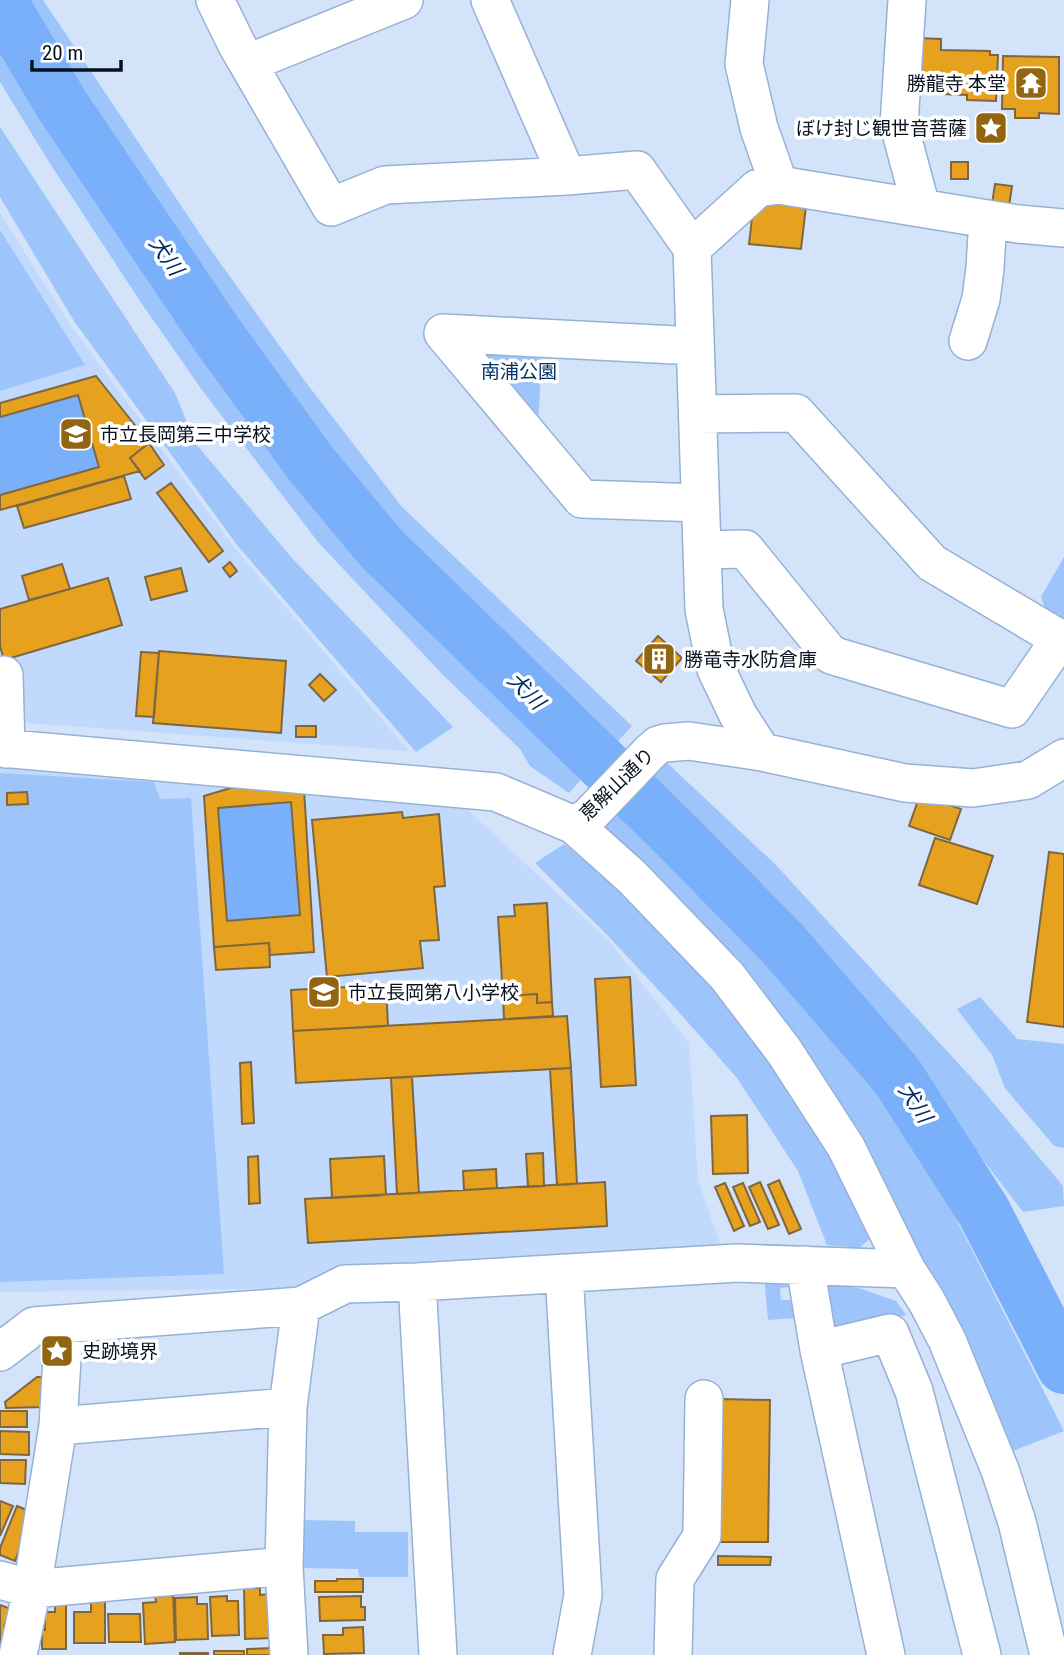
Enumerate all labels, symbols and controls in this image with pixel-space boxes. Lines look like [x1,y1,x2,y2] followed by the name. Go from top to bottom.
[32,28,121,72] scale bar
[42,41,83,65] text: 20 m
[1012,64,1050,102] temple icon: 勝龍寺 本堂
[907,72,1006,95] place label: 勝龍寺 本堂
[972,109,1010,147] place icon: ぼけ封じ観世音菩薩
[796,117,967,140] place label: ぼけ封じ観世音菩薩
[144,232,189,282] water label: 犬川
[481,360,557,383] park label: 南浦公園
[57,415,95,453] school or university icon: 市立長岡第三中学校
[100,423,271,446] place label: 市立長岡第三中学校
[640,640,678,678] building icon: 勝竜寺水防倉庫
[684,648,817,671] place label: 勝竜寺水防倉庫
[503,668,551,716] water label: 犬川
[575,743,659,825] street label: 恵解山通り
[305,973,343,1011] school or university icon: 市立長岡第八小学校
[348,981,519,1004] place label: 市立長岡第八小学校
[893,1079,938,1129] water label: 犬川
[38,1332,76,1370] place icon: 史跡境界
[82,1340,158,1363] place label: 史跡境界

